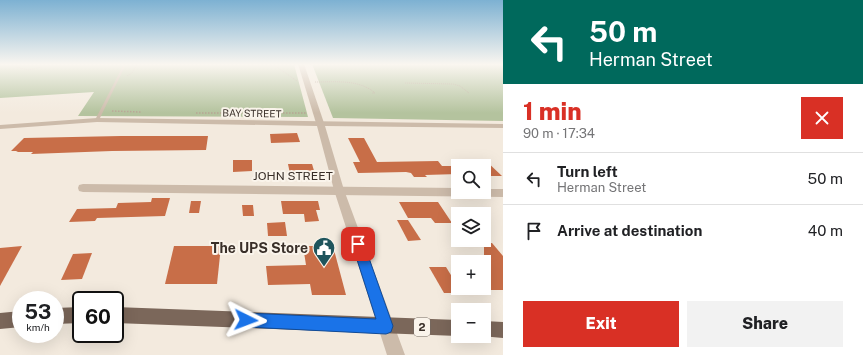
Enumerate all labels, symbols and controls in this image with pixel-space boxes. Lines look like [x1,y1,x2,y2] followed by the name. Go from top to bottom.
[589,15,657,48] text: 50 m
[523,16,575,68] icon: left
[589,49,713,70] text: Herman Street
[523,97,582,125] text: 1 min
[801,97,843,139] button: close
[222,106,282,120] street label: BAY STREET
[523,126,595,141] text: 90 m · 17:34
[451,159,491,343] map controls
[451,159,491,199] button: search
[557,163,618,180] text: Turn left
[523,168,545,190] icon: left
[253,169,333,183] street label: JOHN STREET
[808,170,843,187] text: 50 m
[557,180,646,195] text: Herman Street
[451,207,491,247] button: layers
[523,220,545,242] icon: arrive
[557,222,702,239] text: Arrive at destination
[808,222,843,239] text: 40 m
[341,227,375,261] pin
[347,233,369,255] icon: arrive
[311,235,337,268] public building icon: The UPS Store
[211,240,308,256] place label: The UPS Store
[451,255,491,295] button: +
[72,291,124,343] speed limit sign: 60
[225,299,267,341] position arrow
[25,300,51,324] text: 53
[523,301,679,347] button: Exit
[687,301,843,347] button: Share
[451,303,491,343] button: −
[414,318,430,336] road number: 2
[26,321,50,333] text: km/h

